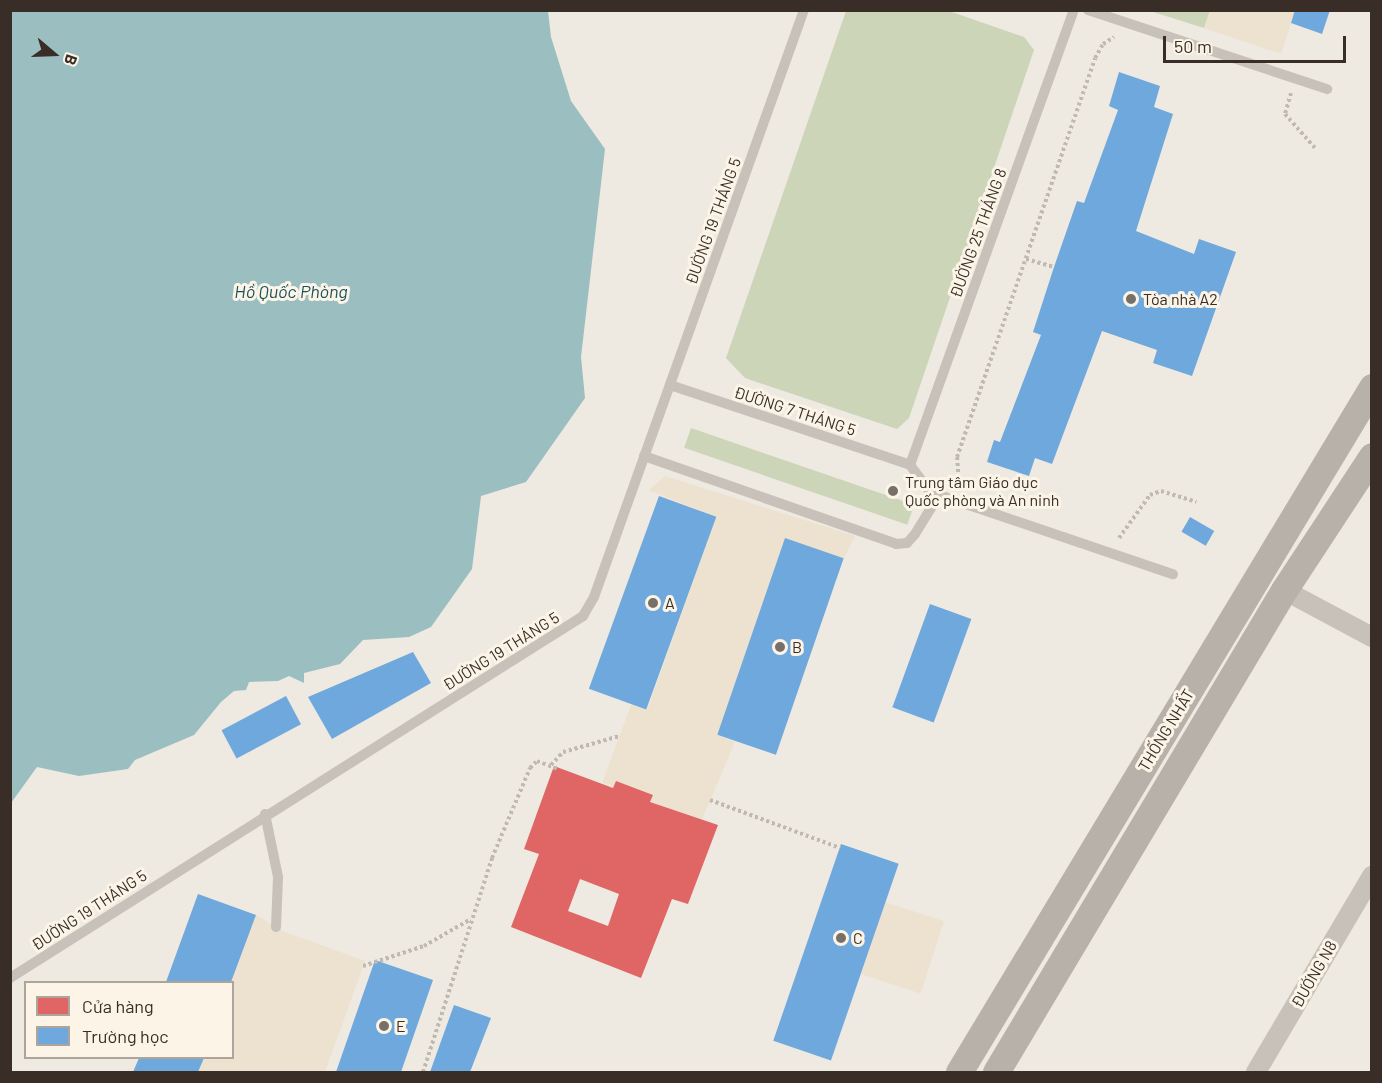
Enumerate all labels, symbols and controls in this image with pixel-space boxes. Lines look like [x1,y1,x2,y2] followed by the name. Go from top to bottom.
[24,24,84,84] north arrow
[1166,24,1349,62] scale bar
[1174,35,1212,57] text: 50 m
[61,52,82,68] text: B
[681,155,745,287] street label: ĐƯỜNG 19 THÁNG 5
[946,166,1010,300] street label: ĐƯỜNG 25 THÁNG 8
[234,280,348,302] water label: Hồ Quốc Phòng
[1143,289,1218,309] place label: Tòa nhà A2
[1124,292,1138,306] marker: Tòa nhà A2
[732,382,858,440] street label: ĐƯỜNG 7 THÁNG 5
[905,472,1059,510] place label: Trung tâm Giáo dục Quốc phòng và An ninh
[886,484,900,498] marker: Trung tâm Giáo dục Quốc phòng và An ninh
[665,593,675,613] place label: A
[646,596,660,610] marker: A
[439,608,563,694] street label: ĐƯỜNG 19 THÁNG 5
[792,637,802,657] place label: B
[773,640,787,654] marker: B
[1134,685,1198,775] street label: THỐNG NHẤT
[28,866,150,954] street label: ĐƯỜNG 19 THÁNG 5
[853,928,863,948] place label: C
[834,931,848,945] marker: C
[1287,937,1341,1011] street label: ĐƯỚNG N8
[24,981,234,1059] legend
[82,995,154,1017] text: Cửa hàng
[396,1016,406,1036] place label: E
[377,1019,391,1033] marker: E
[82,1025,169,1047] text: Trường học

